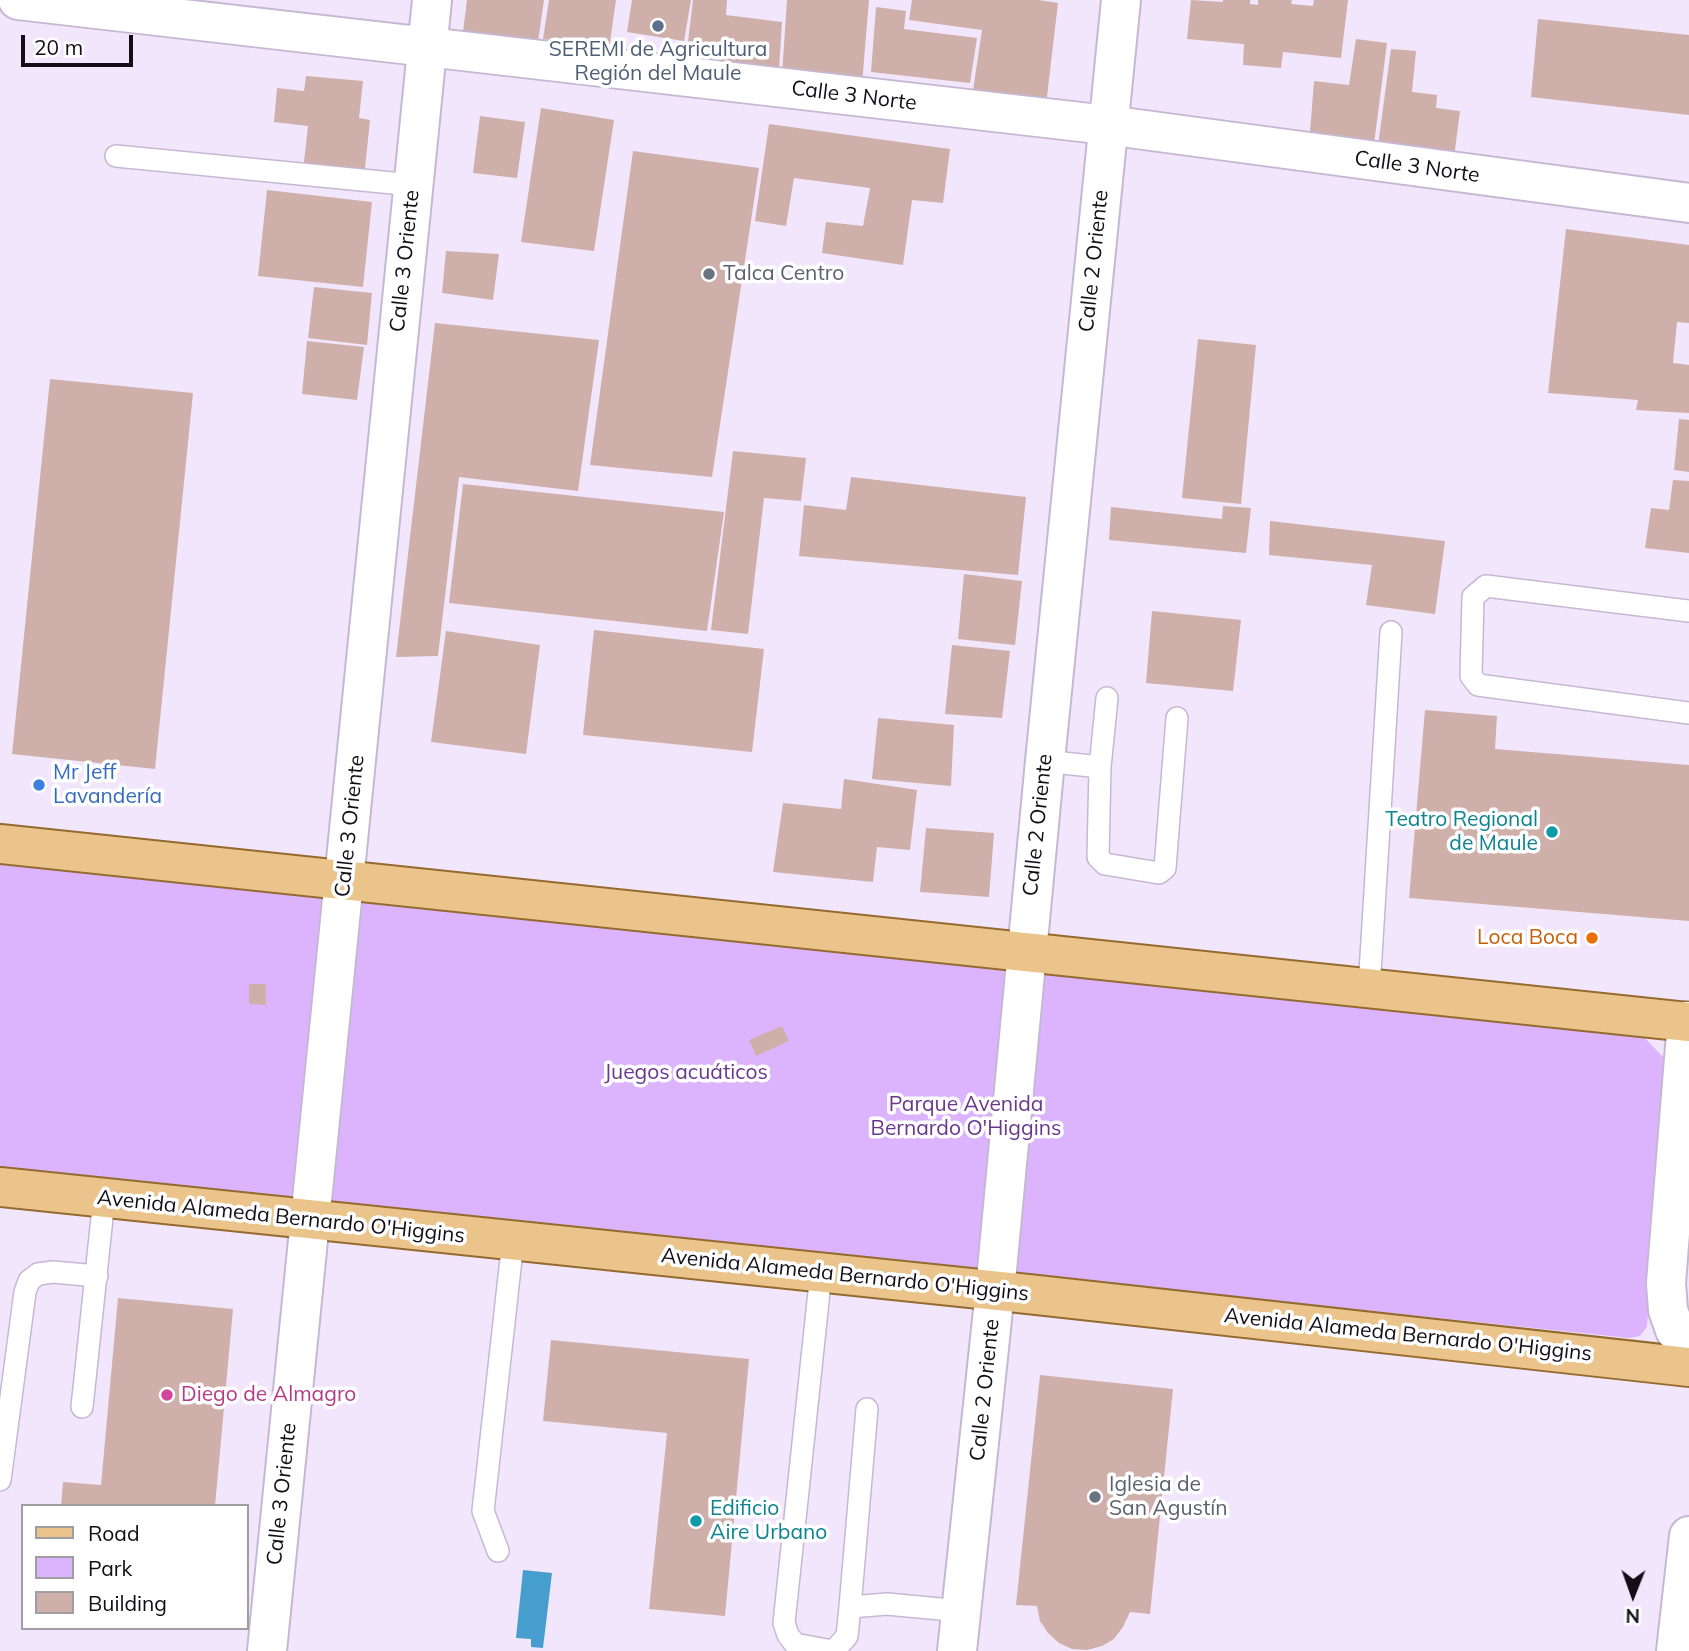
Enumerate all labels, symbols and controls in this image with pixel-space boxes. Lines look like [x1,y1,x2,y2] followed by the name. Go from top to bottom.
[650,18,666,34] marker: SEREMI de Agricultura Región del Maule
[24,21,136,65] scale bar
[34,34,83,60] text: 20 m
[549,37,767,87] place label: SEREMI de Agricultura Región del Maule
[790,76,918,116] street label: Calle 3 Norte
[1353,146,1481,188] street label: Calle 3 Norte
[385,189,425,333] street label: Calle 3 Oriente
[1074,189,1114,333] street label: Calle 2 Oriente
[723,261,844,287] place label: Talca Centro
[701,266,717,282] marker: Talca Centro
[1018,753,1058,897] street label: Calle 2 Oriente
[330,754,370,898] street label: Calle 3 Oriente
[53,760,162,810] place label: Mr Jeff Lavandería
[31,777,47,793] marker: Mr Jeff Lavandería
[1385,807,1538,857] place label: Teatro Regional de Maule
[1544,824,1560,840] marker: Teatro Regional de Maule
[1477,925,1578,951] place label: Loca Boca
[1584,930,1600,946] marker: Loca Boca
[604,1060,768,1086] park label: Juegos acuáticos
[871,1092,1061,1142] park label: Parque Avenida Bernardo O'Higgins
[96,1185,466,1249] street label: Avenida Alameda Bernardo O'Higgins
[660,1243,1030,1307] street label: Avenida Alameda Bernardo O'Higgins
[1223,1303,1593,1367] street label: Avenida Alameda Bernardo O'Higgins
[965,1318,1005,1462] street label: Calle 2 Oriente
[181,1382,356,1408] place label: Diego de Almagro
[159,1387,175,1403] marker: Diego de Almagro
[262,1422,302,1566] street label: Calle 3 Oriente
[1109,1472,1228,1522] place label: Iglesia de San Agustín
[1087,1489,1103,1505] marker: Iglesia de San Agustín
[710,1496,827,1546] place label: Edificio Aire Urbano
[21,1504,248,1630] legend
[688,1513,704,1529] marker: Edificio Aire Urbano
[88,1520,139,1546] text: Road
[88,1555,132,1581] text: Park
[1598,1560,1668,1630] north arrow
[88,1590,167,1616] text: Building
[1625,1604,1640,1628] text: N

